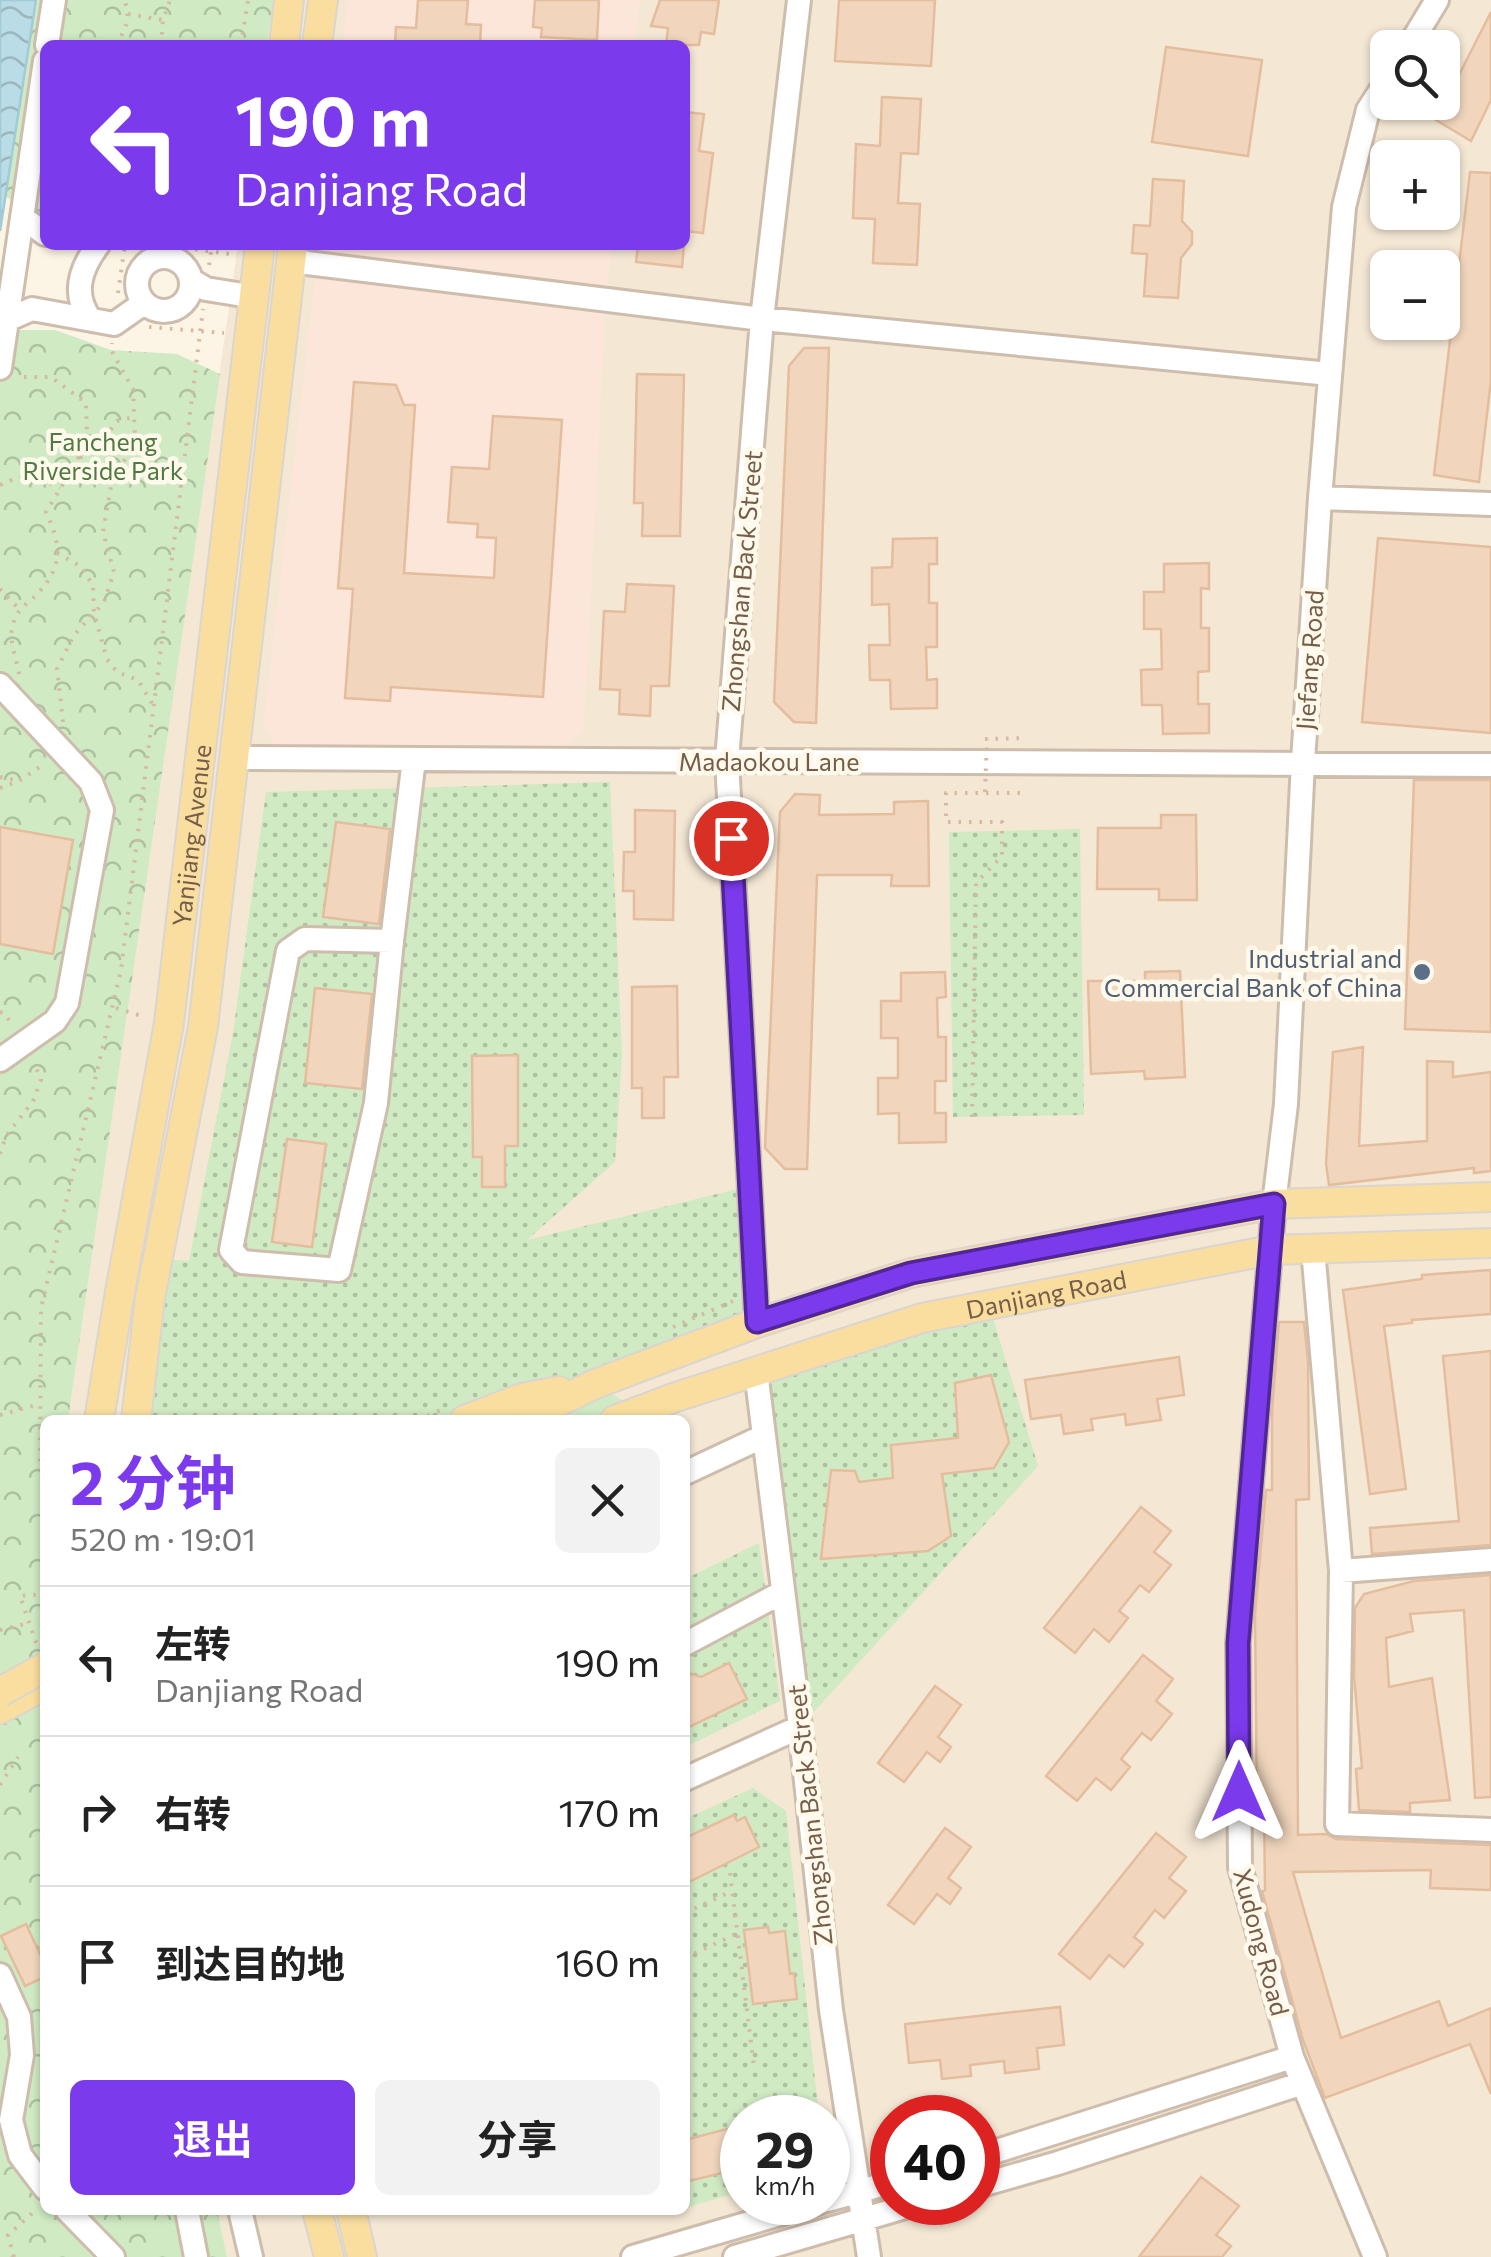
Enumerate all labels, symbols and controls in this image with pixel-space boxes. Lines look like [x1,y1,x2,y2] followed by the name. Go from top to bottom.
[1370,30,1460,340] map controls
[1370,30,1460,120] button: search
[235,75,431,160] text: 190 m
[70,80,200,210] icon: left
[1370,140,1460,230] button: +
[235,160,528,215] text: Danjiang Road
[1370,250,1460,340] button: −
[23,426,184,485] park label: Fancheng Riverside Park
[715,449,767,713] street label: Zhongshan Back Street
[1289,589,1329,731] street label: Jiefang Road
[165,743,216,928] street label: Yanjiang Avenue
[679,746,859,776] street label: Madaokou Lane
[689,796,774,881] pin
[704,811,759,866] icon: arrive
[1104,943,1402,1002] place label: Industrial and Commercial Bank of China
[1411,961,1433,983] marker: Industrial and Commercial Bank of China
[963,1264,1129,1324] street label: Danjiang Road
[70,1444,236,1517] text: 2 分钟
[555,1448,660,1553] button: close
[70,1518,256,1558] text: 520 m · 19:01
[155,1619,231,1666] text: 左转
[70,1634,125,1689] icon: left
[555,1638,660,1685] text: 190 m
[155,1669,363,1709] text: Danjiang Road
[780,1683,838,1947] street label: Zhongshan Back Street
[1187,1740,1291,1844] position arrow
[70,1784,125,1839] icon: right
[559,1788,660,1835] text: 170 m
[155,1789,231,1836] text: 右转
[1228,1865,1296,2019] street label: Xudong Road
[70,1934,125,1989] icon: arrive
[555,1938,660,1985] text: 160 m
[155,1939,345,1986] text: 到达目的地
[70,2080,355,2195] button: 退出
[375,2080,660,2195] button: 分享
[870,2095,1000,2225] speed limit sign: 40
[755,2117,814,2178] text: 29
[755,2170,815,2200] text: km/h

